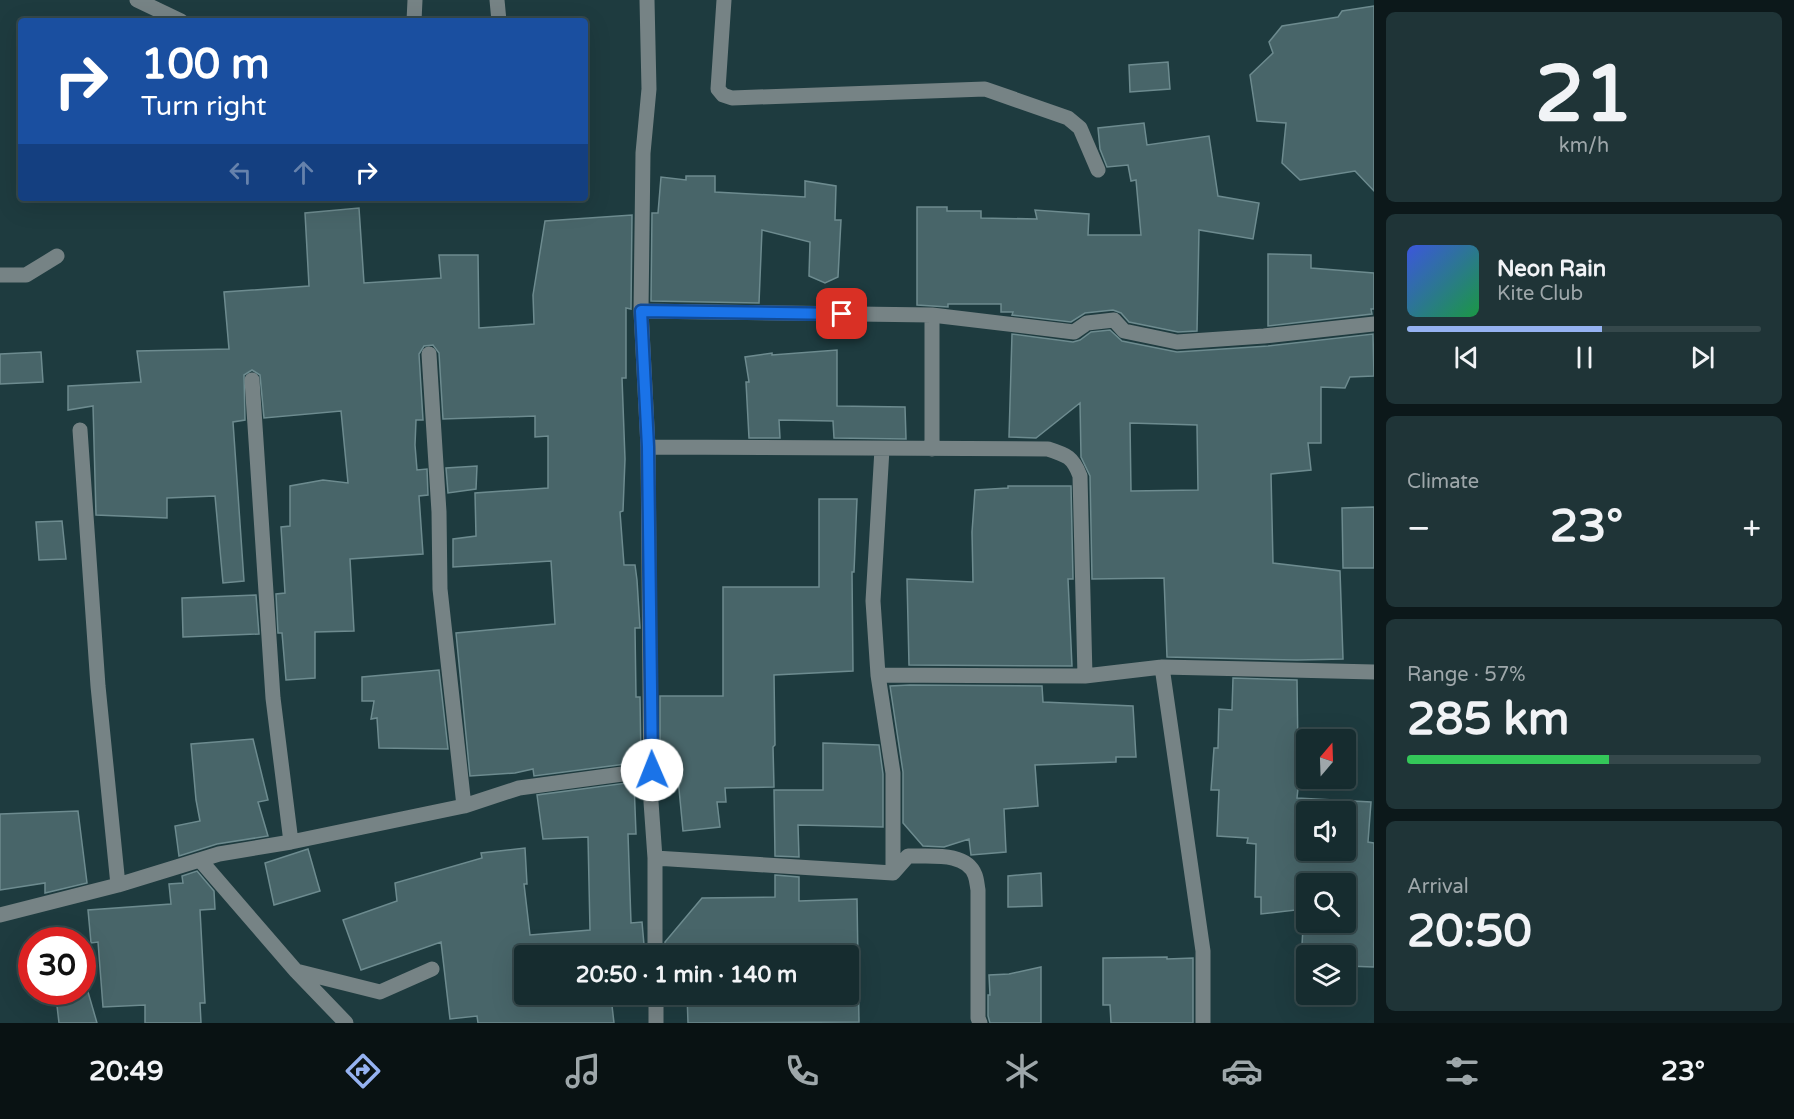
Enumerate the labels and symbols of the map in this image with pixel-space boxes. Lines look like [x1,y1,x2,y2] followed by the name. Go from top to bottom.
[816,288,867,339] pin
[1296,729,1356,789] north arrow
[620,738,684,802] position arrow
[18,927,96,1005] speed limit sign: 30

